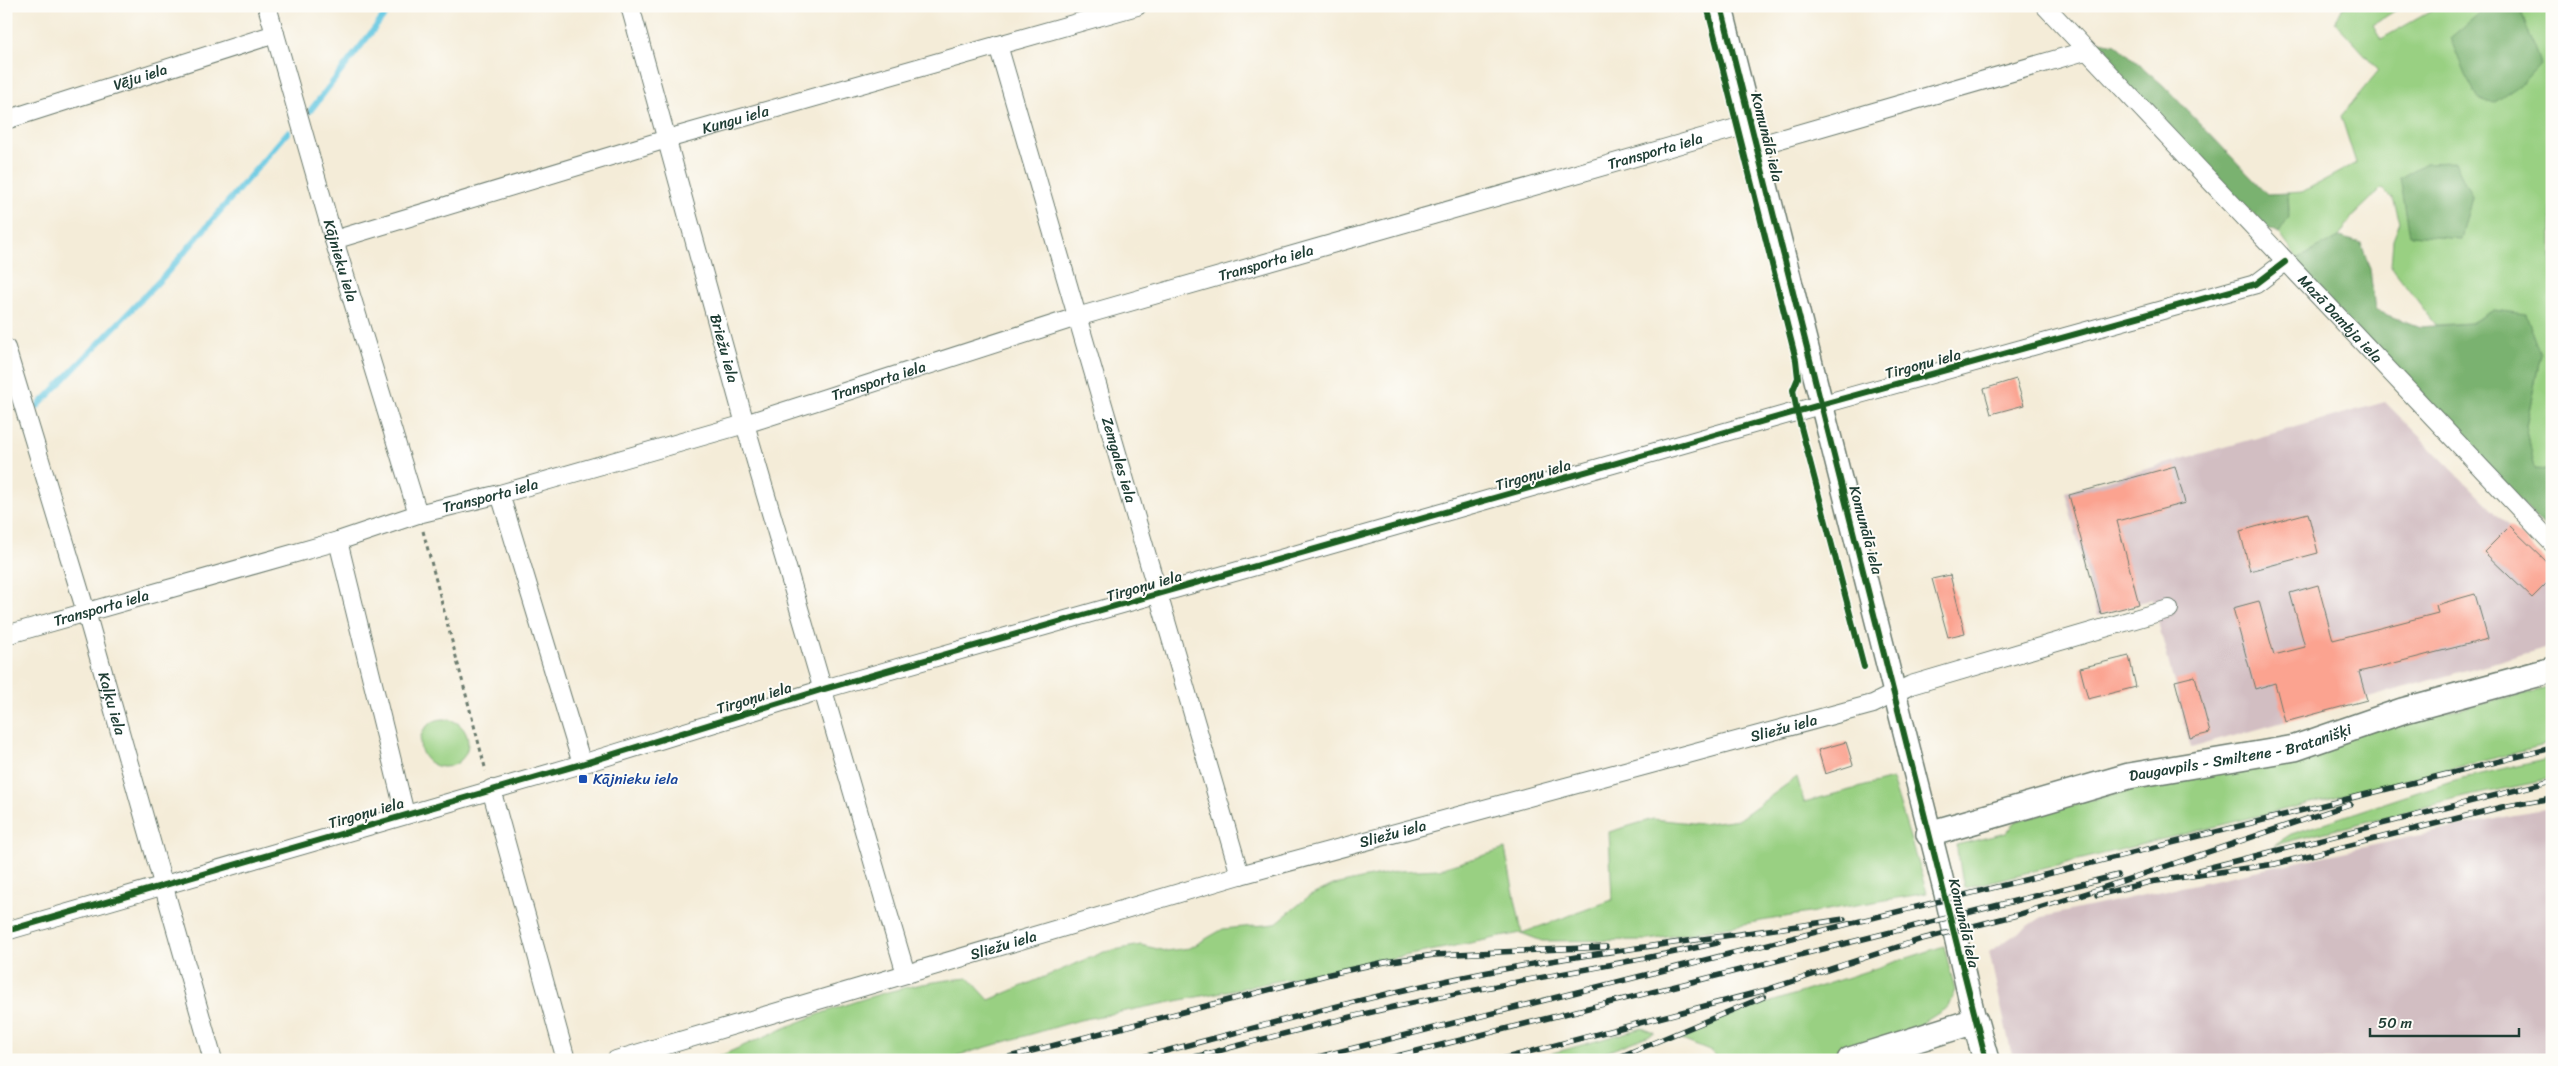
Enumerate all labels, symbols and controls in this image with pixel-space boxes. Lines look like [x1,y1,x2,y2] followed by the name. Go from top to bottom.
[110,56,171,98] street label: Vēju iela
[1743,90,1791,185] street label: Komunālā iela
[699,98,772,141] street label: Kungu iela
[1605,125,1706,177] street label: Transporta iela
[316,216,365,306] street label: Kājnieku iela
[1215,237,1317,289] street label: Transporta iela
[2291,268,2389,370] street label: Mazā Dambja iela
[702,311,746,386] street label: Briežu iela
[1882,341,1964,387] street label: Tirgoņu iela
[828,353,930,408] street label: Transporta iela
[1094,414,1144,506] street label: Zemgales iela
[1492,452,1574,498] street label: Tirgoņu iela
[440,471,542,521] street label: Transporta iela
[1842,483,1890,578] street label: Komunālā iela
[1103,563,1185,609] street label: Tirgoņu iela
[51,582,152,634] street label: Transporta iela
[91,669,133,739] street label: Kaļķu iela
[713,674,795,722] street label: Tirgoņu iela
[1747,707,1820,750] street label: Sliežu iela
[2127,716,2356,789] street label: Daugavpils - Smiltene - Bratanišķi
[593,766,678,792] place label: Kājnieku iela
[577,773,589,785] marker: Kājnieku iela
[325,790,407,836] street label: Tirgoņu iela
[1356,812,1430,855] street label: Sliežu iela
[1941,876,1987,971] street label: Komunālā iela
[967,923,1040,967] street label: Sliežu iela
[2370,1006,2519,1038] scale bar
[2378,1010,2413,1036] text: 50 m

